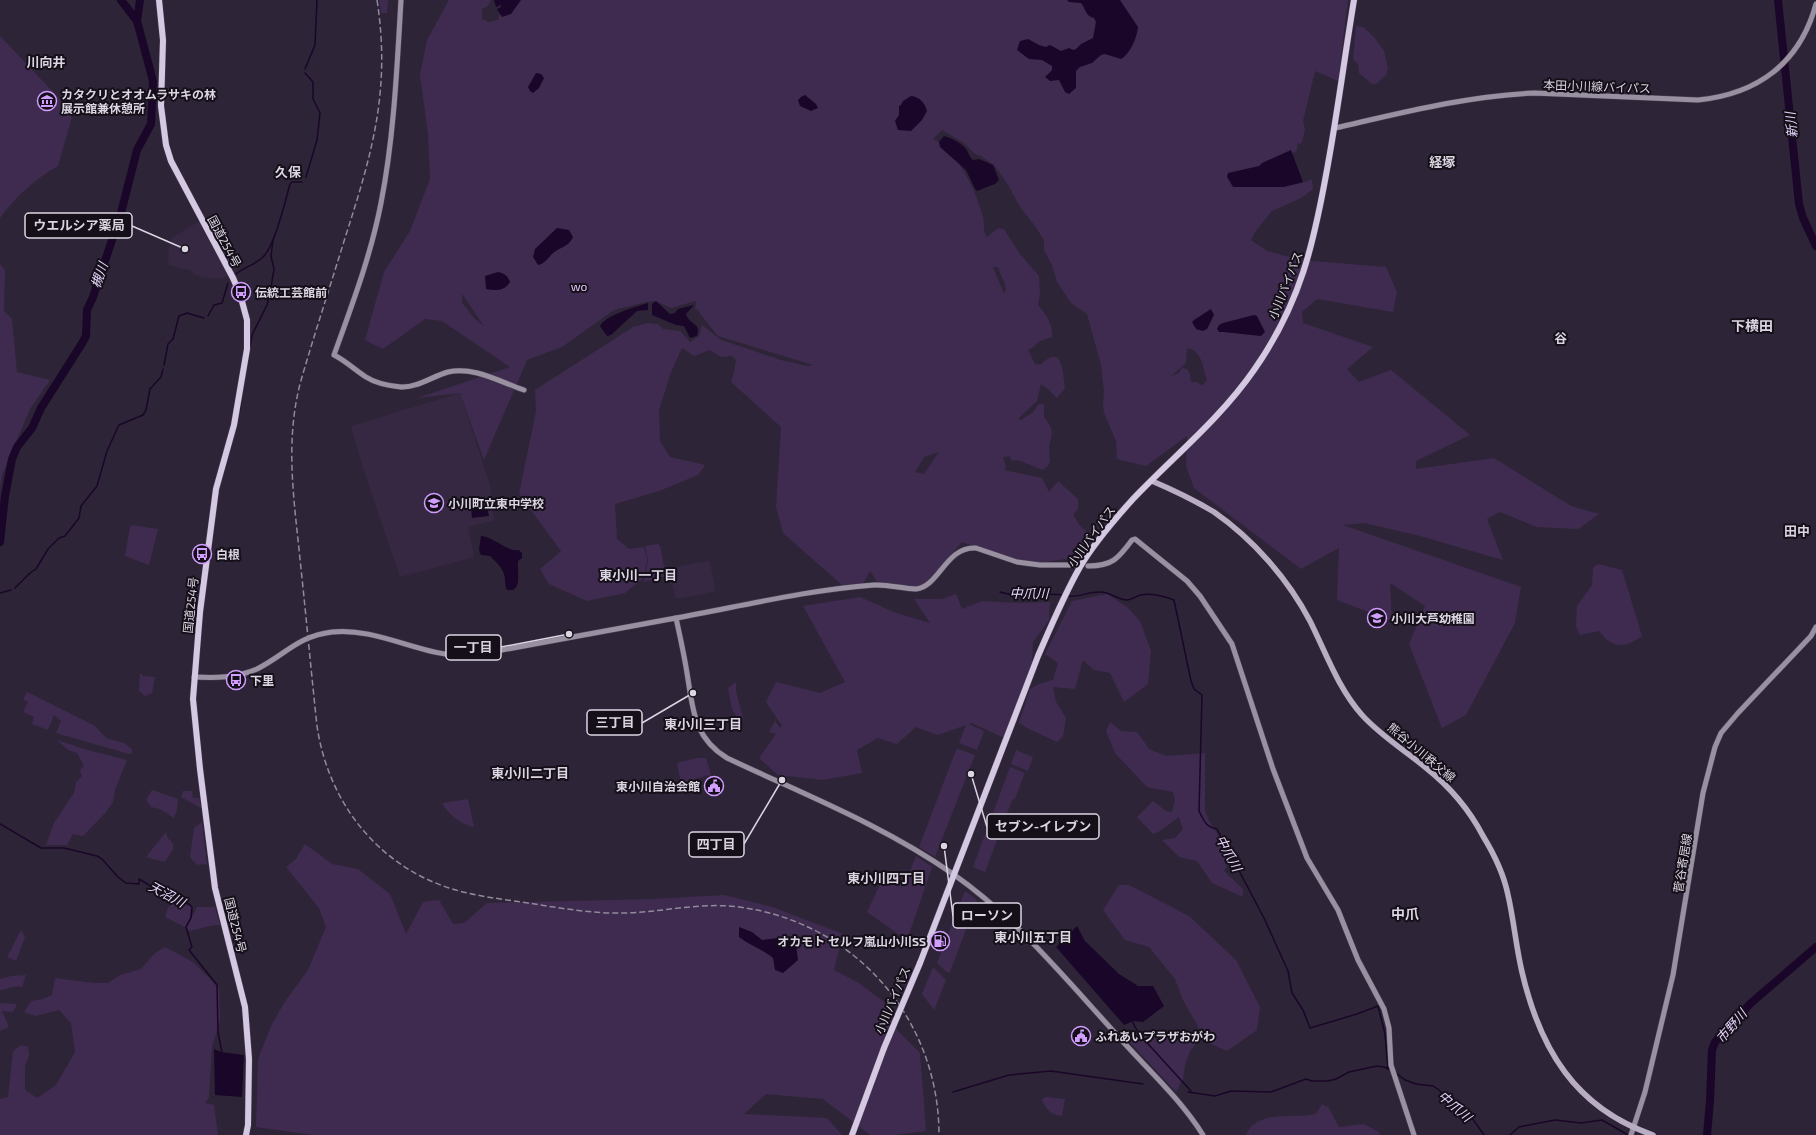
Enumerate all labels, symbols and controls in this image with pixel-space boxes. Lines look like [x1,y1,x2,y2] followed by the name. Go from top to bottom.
[26,54,66,70] district label: 川向井
[1543,77,1651,95] street label: 本田小川線バイパス
[61,87,216,115] place label: カタクリとオオムラサキの林 展示館兼休憩所
[36,90,58,112] museum icon: カタクリとオオムラサキの林 展示館兼休憩所
[1781,109,1800,139] water label: 新川
[1429,154,1455,170] district label: 経塚
[275,164,301,180] district label: 久保
[25,213,132,238] callout: ウエルシア薬局
[206,213,244,269] street label: 国道254号
[33,217,125,233] text: ウエルシア薬局
[1265,249,1305,321] street label: 小川バイパス
[87,258,111,290] water label: 槻川
[571,279,588,293] park label: wo
[230,281,252,303] bus stop icon: 伝統工芸館前
[255,285,327,299] place label: 伝統工芸館前
[1731,317,1773,334] district label: 下横田
[1554,330,1568,346] district label: 谷
[423,492,445,514] school or university icon: 小川町立東中学校
[448,496,544,510] place label: 小川町立東中学校
[1064,503,1118,569] street label: 小川バイパス
[1784,523,1810,539] district label: 田中
[191,543,213,565] bus stop icon: 白根
[216,547,240,561] place label: 白根
[599,567,677,583] district label: 東小川一丁目
[180,576,200,634] street label: 国道254号
[1009,585,1051,601] water label: 中爪川
[1366,607,1388,629] school or university icon: 小川大芦幼稚園
[1391,611,1475,625] place label: 小川大芦幼稚園
[446,635,501,660] callout: 一丁目
[453,639,493,655] text: 一丁目
[225,669,247,691] bus stop icon: 下里
[250,673,274,687] place label: 下里
[587,710,642,735] callout: 三丁目
[595,714,635,730] text: 三丁目
[664,716,742,732] district label: 東小川三丁目
[1385,720,1459,784] street label: 熊谷小川秩父線
[491,765,569,781] district label: 東小川二丁目
[703,775,725,797] public building icon: 東小川自治会館
[616,779,700,793] place label: 東小川自治会館
[987,814,1099,839] callout: セブン-イレブン
[995,818,1091,834] text: セブン-イレブン
[689,832,744,857] callout: 四丁目
[1213,832,1246,876] water label: 中爪川
[1670,832,1694,894] street label: 菅谷寄居線
[696,836,736,852] text: 四丁目
[847,870,925,886] district label: 東小川四丁目
[146,878,190,911] water label: 天沼川
[222,896,250,954] street label: 国道254号
[953,903,1021,928] callout: ローソン
[1391,905,1419,922] district label: 中爪
[961,907,1013,923] text: ローソン
[994,929,1072,945] district label: 東小川五丁目
[929,930,951,952] fuel station icon: オカモト セルフ嵐山小川SS
[777,934,926,948] place label: オカモト セルフ嵐山小川SS
[872,964,912,1036] street label: 小川バイパス
[1712,1005,1751,1046] water label: 市野川
[1070,1025,1092,1047] public building icon: ふれあいプラザおがわ
[1095,1029,1215,1043] place label: ふれあいプラザおがわ
[1435,1087,1476,1126] water label: 中爪川

